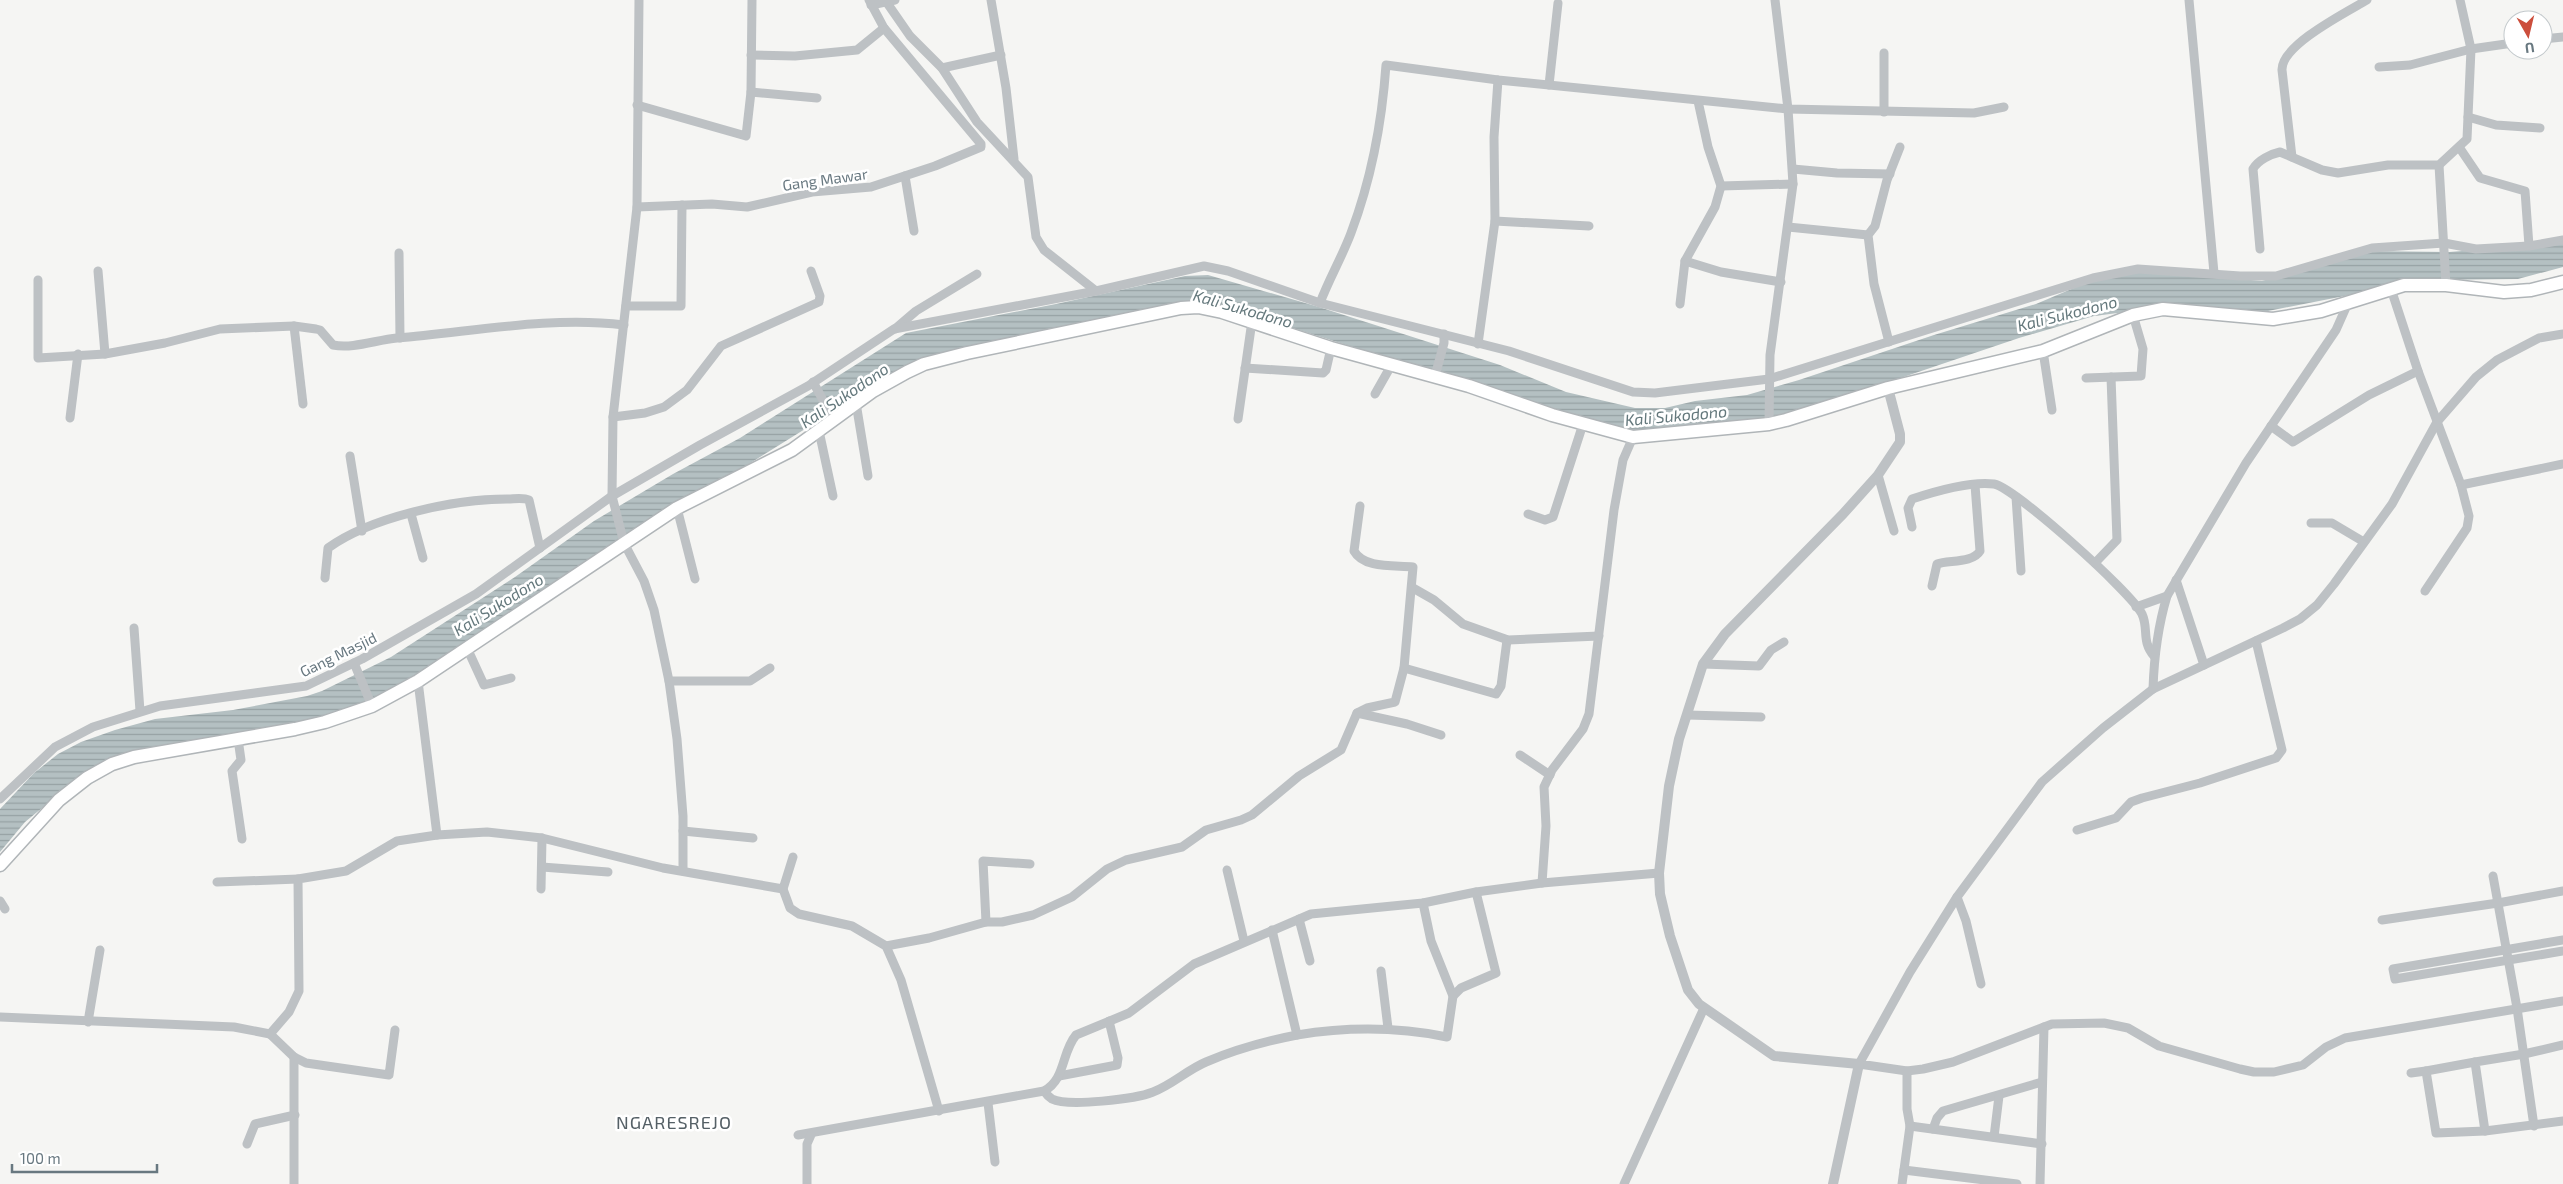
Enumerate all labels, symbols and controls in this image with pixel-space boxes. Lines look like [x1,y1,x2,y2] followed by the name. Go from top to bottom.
[2503,10,2553,60] north arrow
[2524,39,2536,57] text: U
[781,164,869,194] street label: Gang Mawar
[1191,285,1295,331] water label: Kali Sukodono
[2015,291,2119,335] water label: Kali Sukodono
[796,359,892,431] water label: Kali Sukodono
[1624,401,1728,429] water label: Kali Sukodono
[450,569,546,639] water label: Kali Sukodono
[297,628,380,681] street label: Gang Masjid
[616,1111,732,1133] district label: NGARESREJO
[12,1142,158,1174] scale bar
[20,1149,61,1167] text: 100 m

